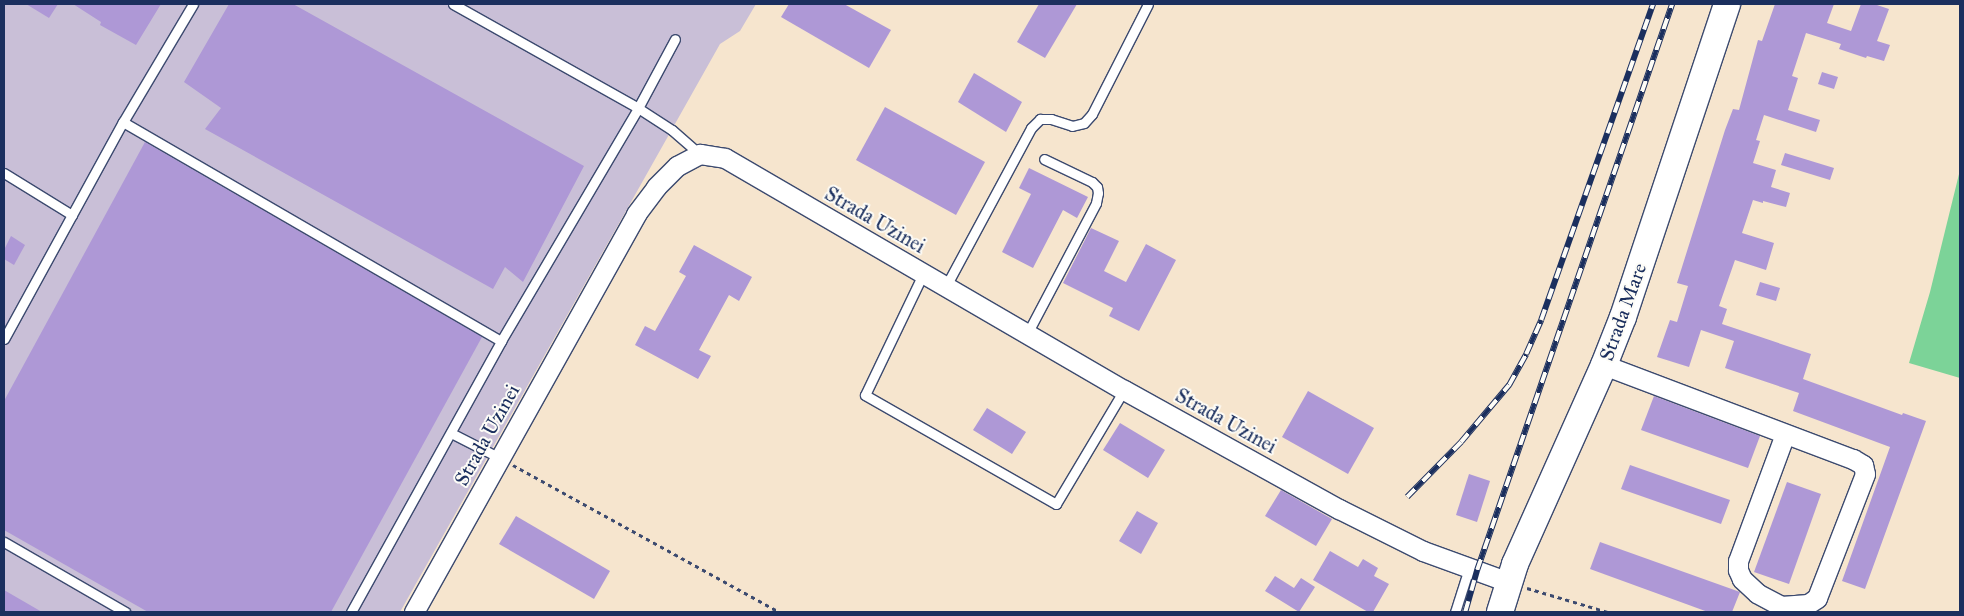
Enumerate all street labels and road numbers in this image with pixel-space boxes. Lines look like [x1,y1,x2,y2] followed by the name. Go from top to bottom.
[820,182,930,258] street label: Strada Uzinei
[1594,260,1652,364] street label: Strada Mare
[449,380,525,490] street label: Strada Uzinei
[1171,383,1281,459] street label: Strada Uzinei

